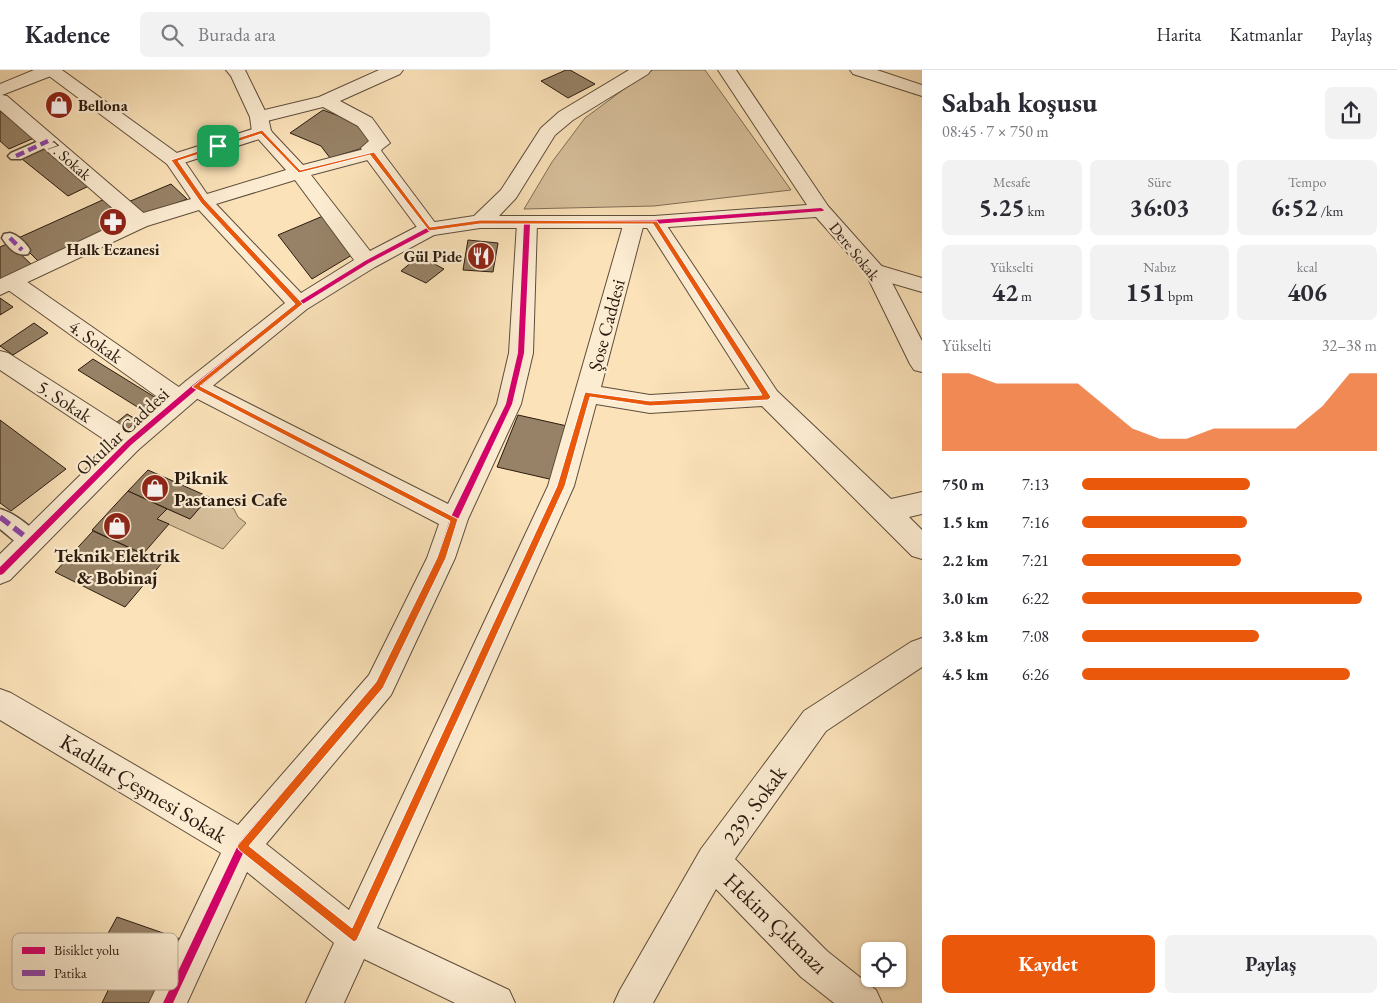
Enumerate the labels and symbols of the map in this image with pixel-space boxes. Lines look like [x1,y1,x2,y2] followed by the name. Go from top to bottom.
[44,90,74,120] shop icon: Bellona
[78,95,129,116] place label: Bellona
[197,125,239,167] pin
[44,136,96,185] street label: 7. Sokak
[98,207,128,237] pharmacy icon: Halk Eczanesi
[825,218,885,285] street label: Dere Sokak
[67,239,160,260] place label: Halk Eczanesi
[466,241,496,271] restaurant icon: Gül Pide
[404,246,462,267] place label: Gül Pide
[582,276,631,374] street label: Şose Caddesi
[64,314,129,370] street label: 4. Sokak
[32,374,98,429] street label: 5. Sokak
[70,381,175,481] street label: Okullar Caddesi
[174,465,287,512] place label: Piknik Pastanesi Cafe
[140,473,170,503] shop icon: Piknik Pastanesi Cafe
[102,511,132,541] shop icon: Teknik Elektrik & Bobinaj
[54,543,181,590] place label: Teknik Elektrik & Bobinaj
[55,727,233,850] street label: Kadılar Çeşmesi Sokak
[716,759,793,851] street label: 239. Sokak
[717,866,834,980] street label: Hekim Çıkmazı
[12,933,178,990] legend
[54,941,120,959] text: Bisiklet yolu
[54,964,87,982] text: Patika

